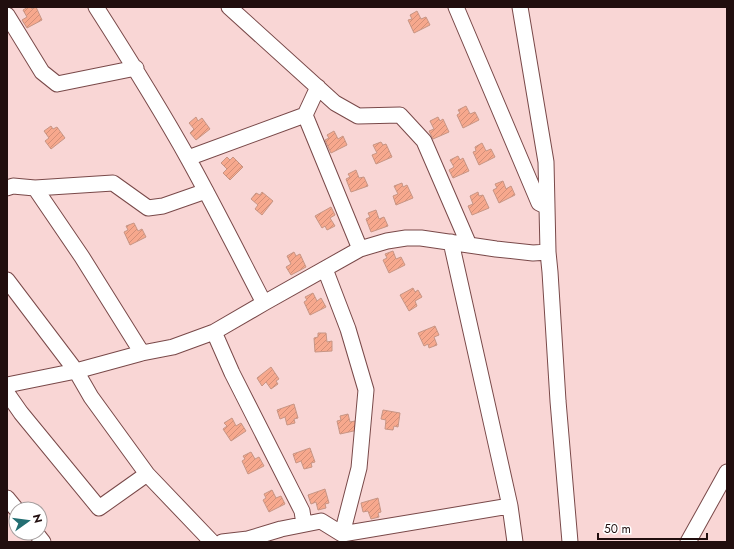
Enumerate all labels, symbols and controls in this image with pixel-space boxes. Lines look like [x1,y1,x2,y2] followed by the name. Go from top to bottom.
[8,501,48,541] north arrow
[29,512,47,525] text: N
[598,515,707,541] scale bar
[604,520,631,538] text: 50 m

